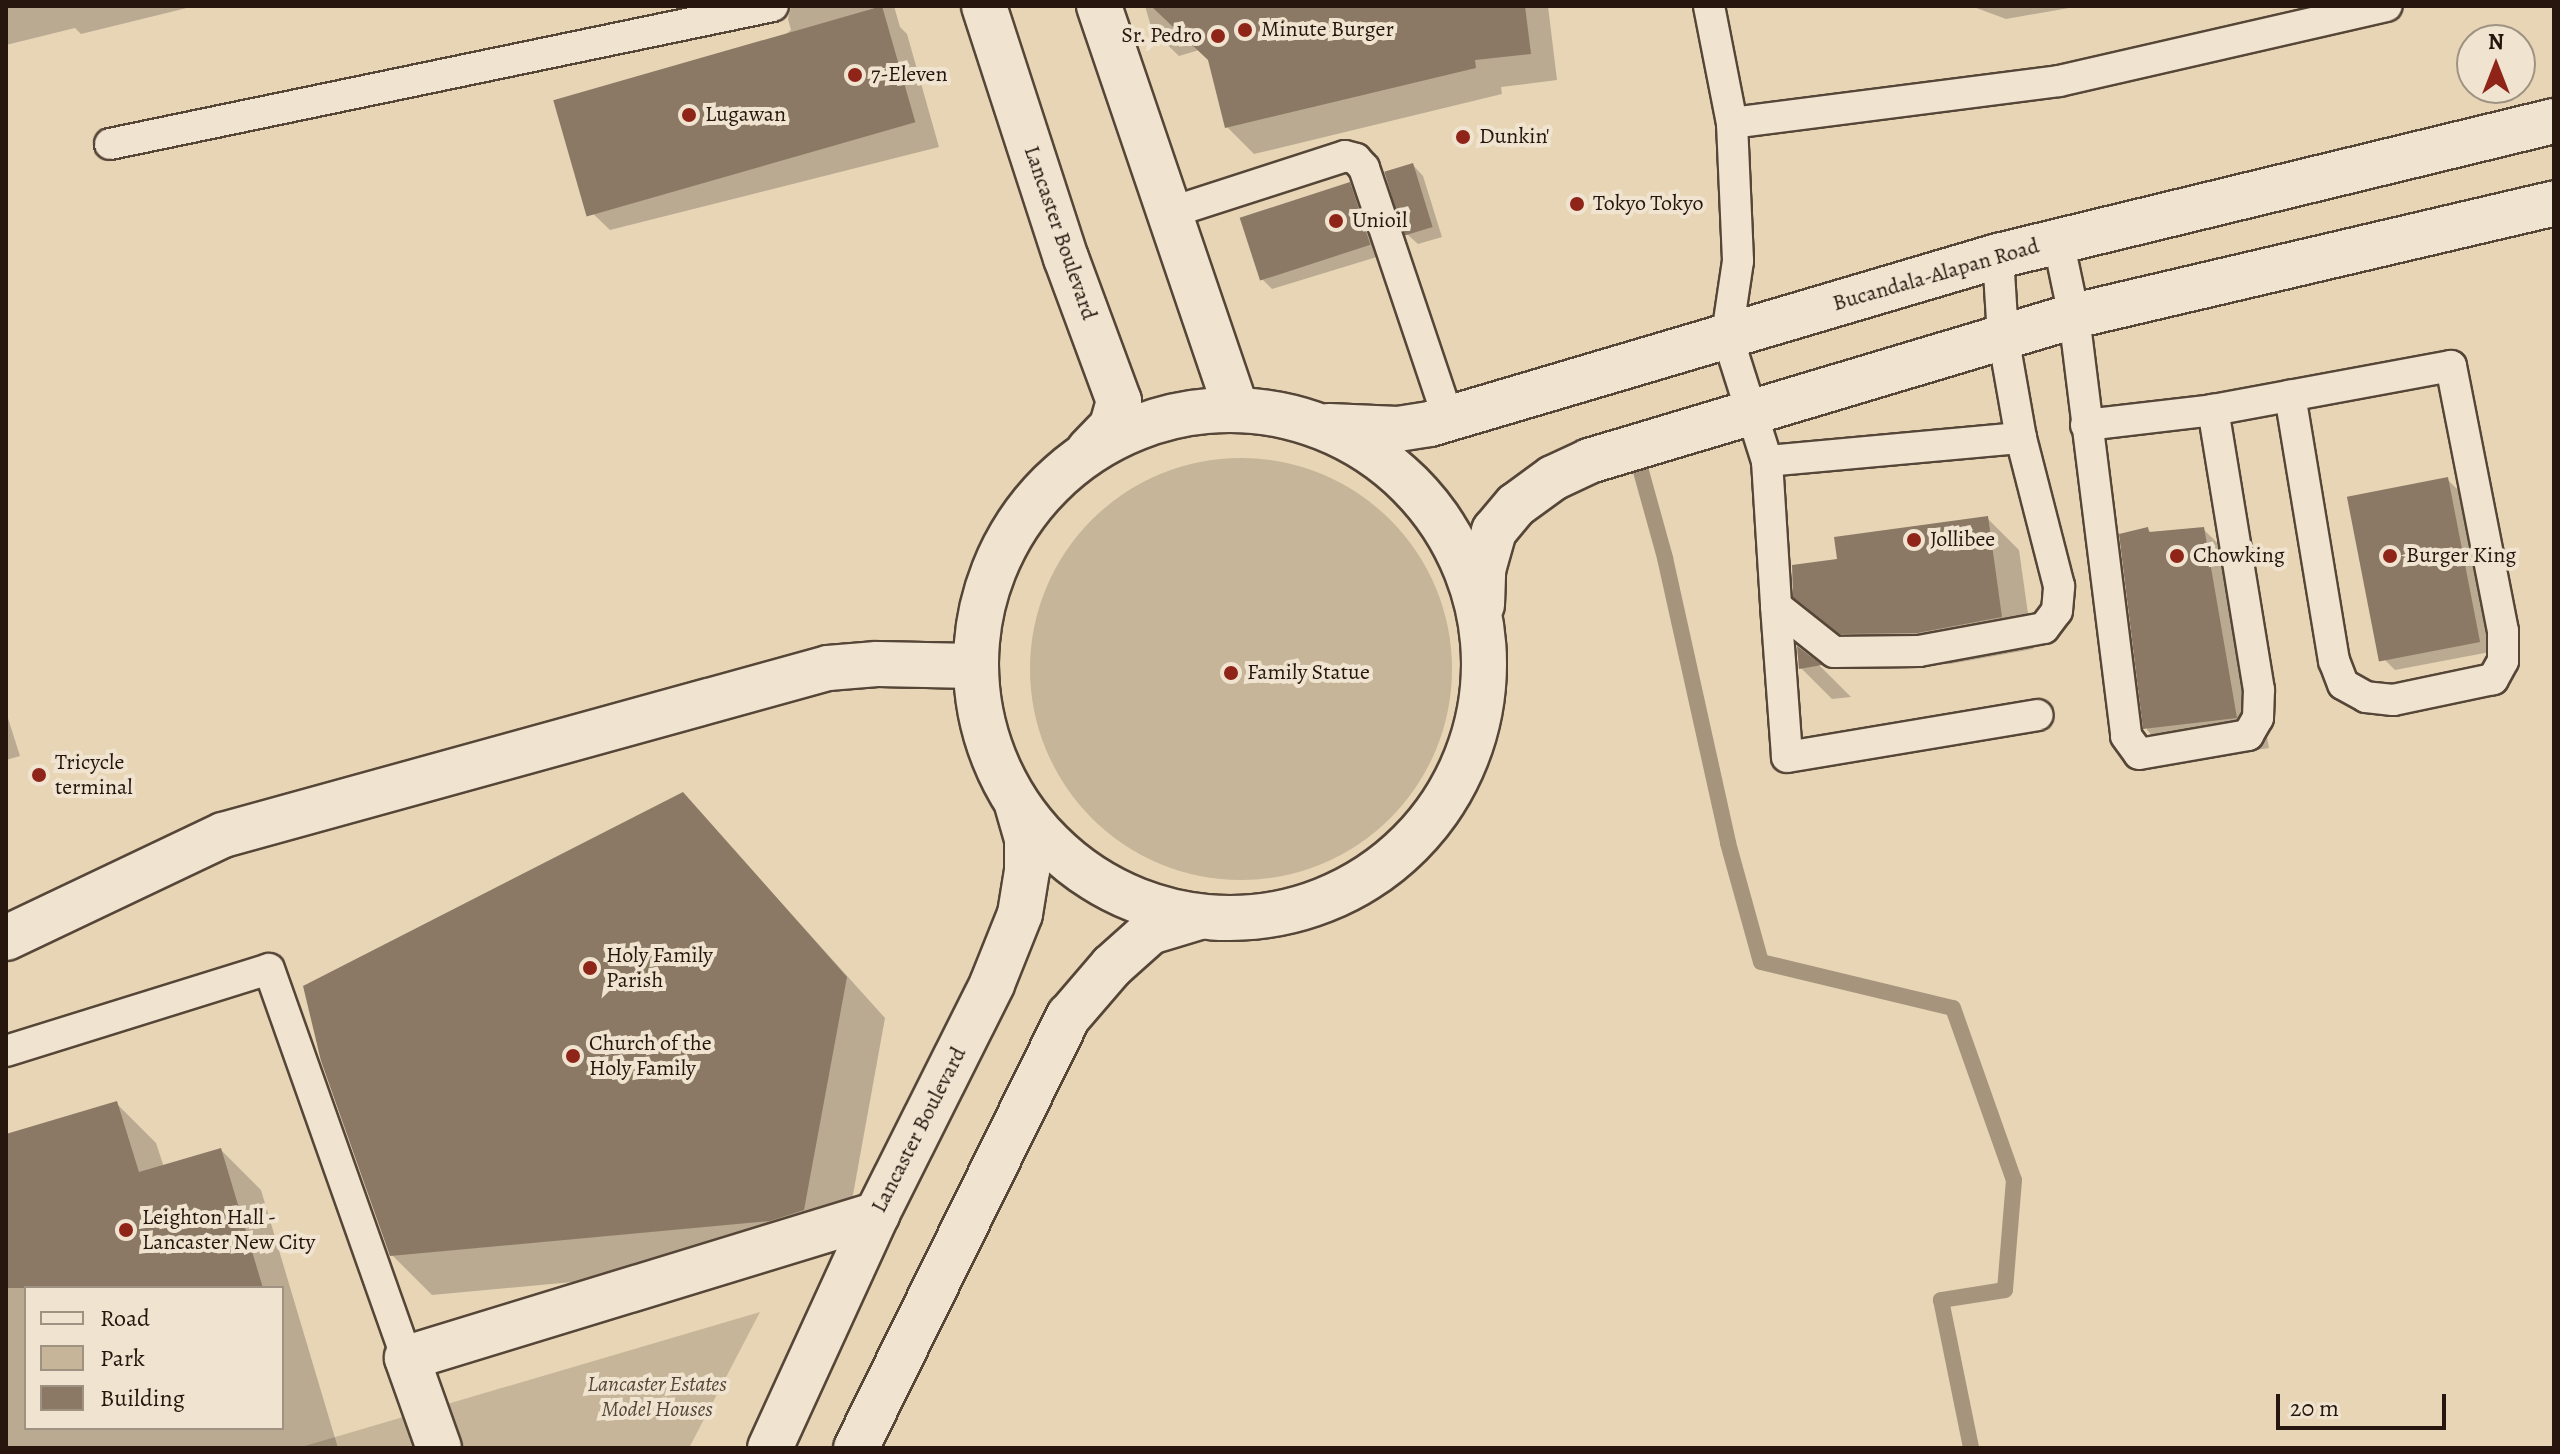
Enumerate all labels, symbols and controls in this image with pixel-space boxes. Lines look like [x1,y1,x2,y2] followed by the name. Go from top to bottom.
[1261,17,1394,43] place label: Minute Burger
[1236,21,1254,39] marker: Minute Burger
[1121,23,1202,49] place label: Sr. Pedro
[2456,24,2536,104] north arrow
[1209,27,1227,45] marker: Sr. Pedro
[2488,27,2504,57] text: N
[871,62,948,88] place label: 7-Eleven
[846,66,864,84] marker: 7-Eleven
[705,102,786,128] place label: Lugawan
[680,106,698,124] marker: Lugawan
[1479,124,1550,150] place label: Dunkin'
[1454,128,1472,146] marker: Dunkin'
[1018,143,1102,323] street label: Lancaster Boulevard
[1593,191,1703,217] place label: Tokyo Tokyo
[1568,195,1586,213] marker: Tokyo Tokyo
[1352,208,1407,234] place label: Unioil
[1327,212,1345,230] marker: Unioil
[1830,233,2042,317] street label: Bucandala-Alapan Road
[1930,527,1995,553] place label: Jollibee
[1905,531,1923,549] marker: Jollibee
[2193,543,2285,569] place label: Chowking
[2406,543,2516,569] place label: Burger King
[2168,547,2186,565] marker: Chowking
[2381,547,2399,565] marker: Burger King
[1247,660,1370,686] place label: Family Statue
[1222,664,1240,682] marker: Family Statue
[55,749,133,800] place label: Tricycle terminal
[30,766,48,784] marker: Tricycle terminal
[606,942,713,994] place label: Holy Family Parish
[581,959,599,977] marker: Holy Family Parish
[589,1030,711,1082] place label: Church of the Holy Family
[866,1043,972,1217] street label: Lancaster Boulevard
[564,1047,582,1065] marker: Church of the Holy Family
[142,1204,315,1256] place label: Leighton Hall - Lancaster New City
[117,1221,135,1239] marker: Leighton Hall - Lancaster New City
[24,1286,284,1430] legend
[100,1302,150,1334] text: Road
[100,1342,145,1374] text: Park
[587,1371,727,1422] park label: Lancaster Estates Model Houses
[2280,1378,2450,1428] scale bar
[100,1382,185,1414] text: Building
[2290,1392,2339,1424] text: 20 m

